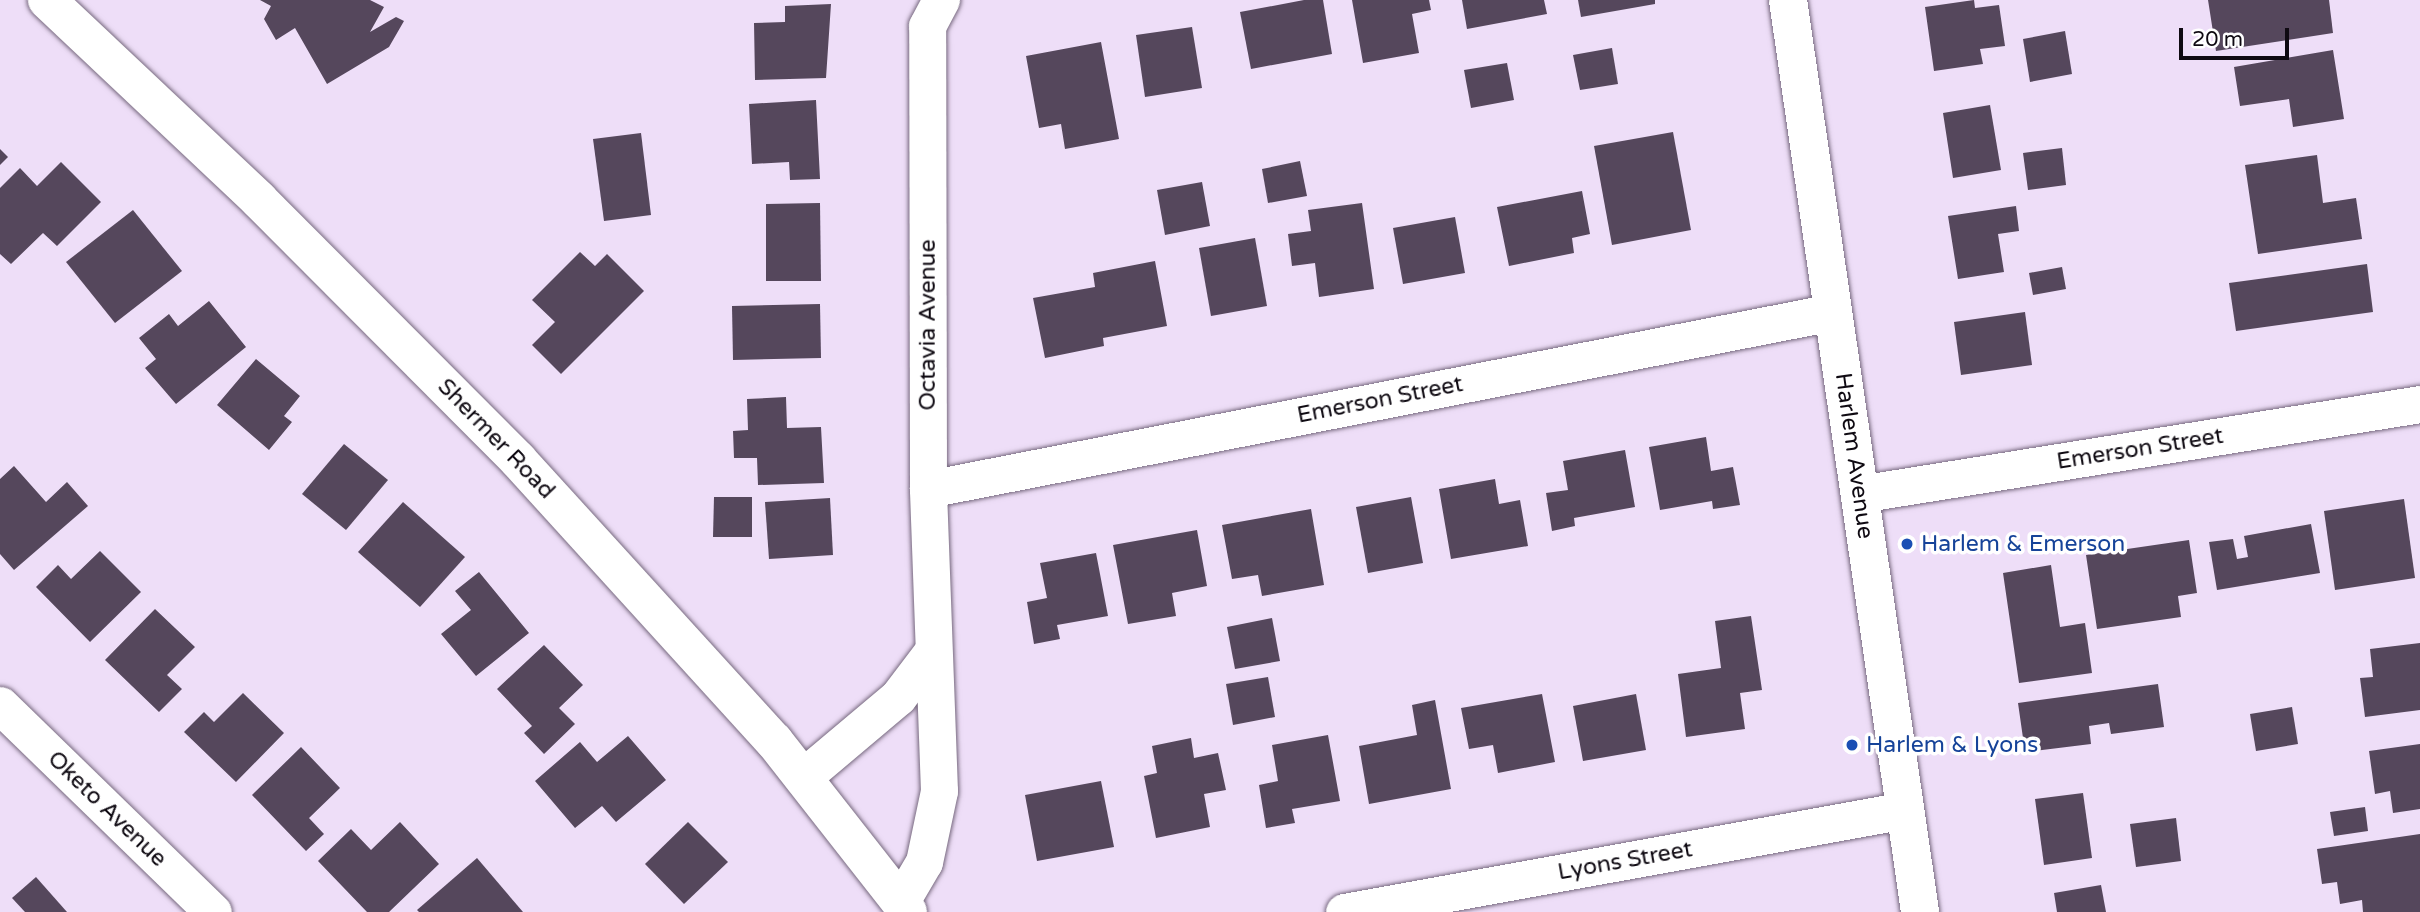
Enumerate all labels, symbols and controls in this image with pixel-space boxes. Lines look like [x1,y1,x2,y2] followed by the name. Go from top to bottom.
[2182,14,2292,58] scale bar
[2192,27,2243,52] text: 20 m
[914,239,942,411] street label: Octavia Avenue
[1295,370,1465,430] street label: Emerson Street
[1829,371,1879,541] street label: Harlem Avenue
[432,373,560,505] street label: Shermer Road
[2055,422,2225,476] street label: Emerson Street
[1921,530,2125,558] place label: Harlem & Emerson
[1899,536,1915,552] marker: Harlem & Emerson
[1866,731,2038,759] place label: Harlem & Lyons
[1844,737,1860,753] marker: Harlem & Lyons
[42,745,172,873] street label: Oketo Avenue
[1556,836,1694,886] street label: Lyons Street

